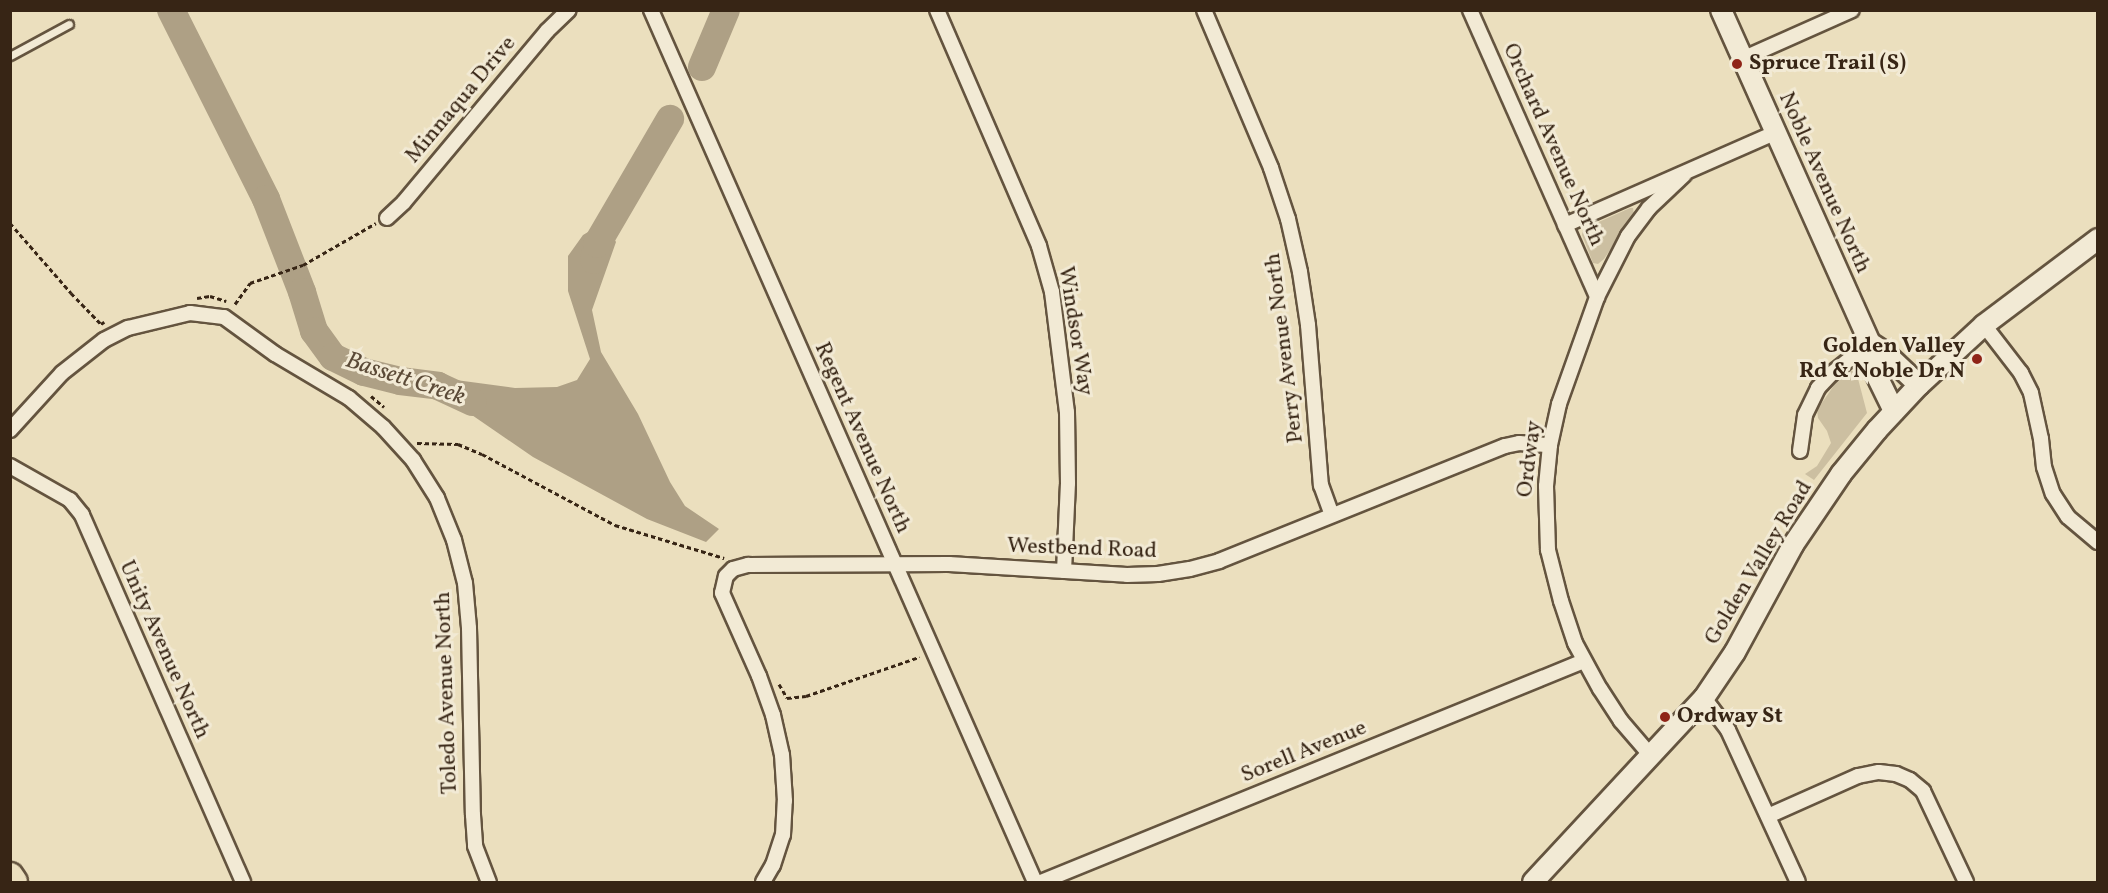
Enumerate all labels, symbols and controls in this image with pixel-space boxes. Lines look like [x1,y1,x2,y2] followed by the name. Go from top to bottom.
[400,31,522,169] street label: Minnaqua Drive
[1496,40,1610,250] street label: Orchard Avenue North
[1749,51,1906,77] place label: Spruce Trail (S)
[1730,57,1744,71] marker: Spruce Trail (S)
[1772,88,1876,278] street label: Noble Avenue North
[1260,251,1310,445] street label: Perry Avenue North
[1052,264,1098,398] street label: Windsor Way
[1799,333,1965,384] place label: Golden Valley Rd & Noble Dr N
[808,338,916,538] street label: Regent Avenue North
[342,347,468,413] water label: Bassett Creek
[1970,352,1984,366] marker: Golden Valley Rd & Noble Dr N
[1512,419,1548,499] street label: Ordway
[1699,476,1819,650] street label: Golden Valley Road
[1007,533,1157,565] street label: Westbend Road
[113,556,215,744] street label: Unity Avenue North
[430,591,464,795] street label: Toledo Avenue North
[1677,704,1783,730] place label: Ordway St
[1658,710,1672,724] marker: Ordway St
[1237,715,1371,789] street label: Sorell Avenue

